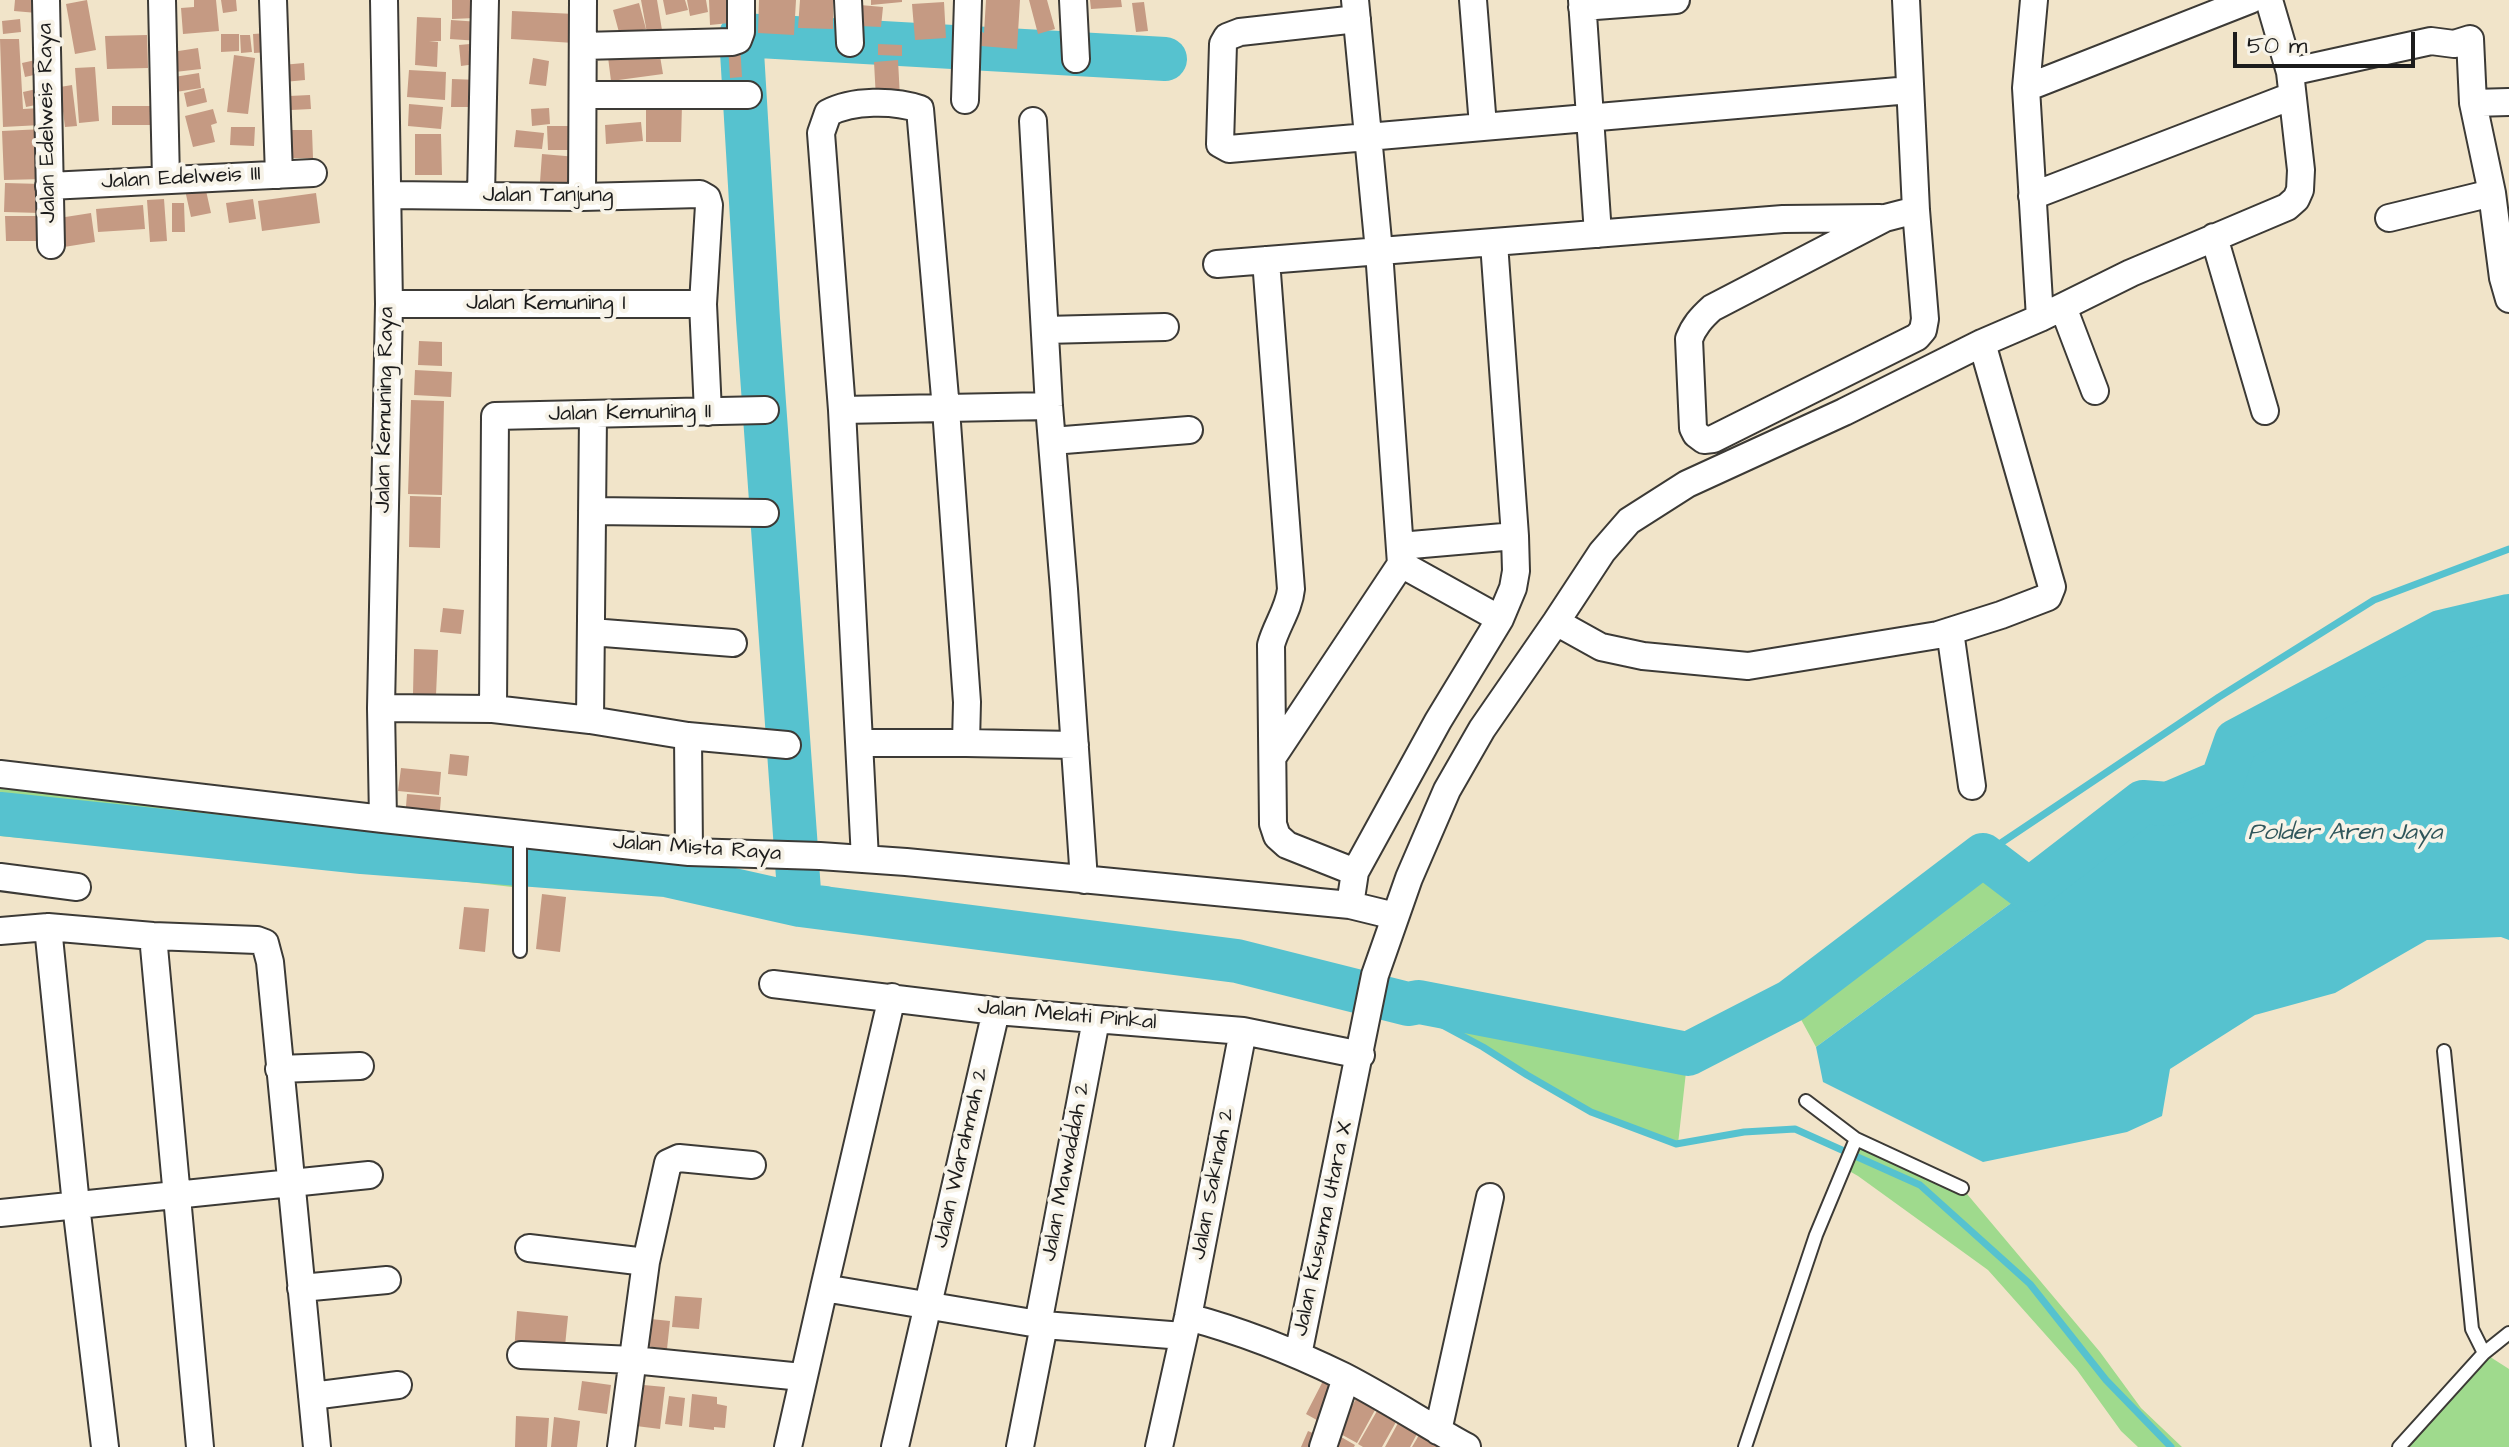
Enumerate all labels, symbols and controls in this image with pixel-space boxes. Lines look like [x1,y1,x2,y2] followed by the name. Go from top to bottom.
[2237,16,2419,66] scale bar
[33,23,63,223] street label: Jalan Edelweis Raya
[2247,29,2307,63] text: 50 m
[101,162,261,196] street label: Jalan Edelweis III
[483,183,613,209] street label: Jalan Tanjung
[466,291,626,317] street label: Jalan Kemuning I
[371,307,401,513] street label: Jalan Kemuning Raya
[548,399,712,429] street label: Jalan Kemuning II
[2248,820,2442,848] water label: Polder Aren Jaya
[612,830,782,868] street label: Jalan Mista Raya
[976,995,1158,1037] street label: Jalan Melati Pinkal
[928,1065,996,1251] street label: Jalan Warahmah 2
[1037,1080,1097,1264] street label: Jalan Mawaddah 2
[1186,1106,1242,1262] street label: Jalan Sakinah 2
[1288,1119,1360,1339] street label: Jalan Kusuma Utara X

